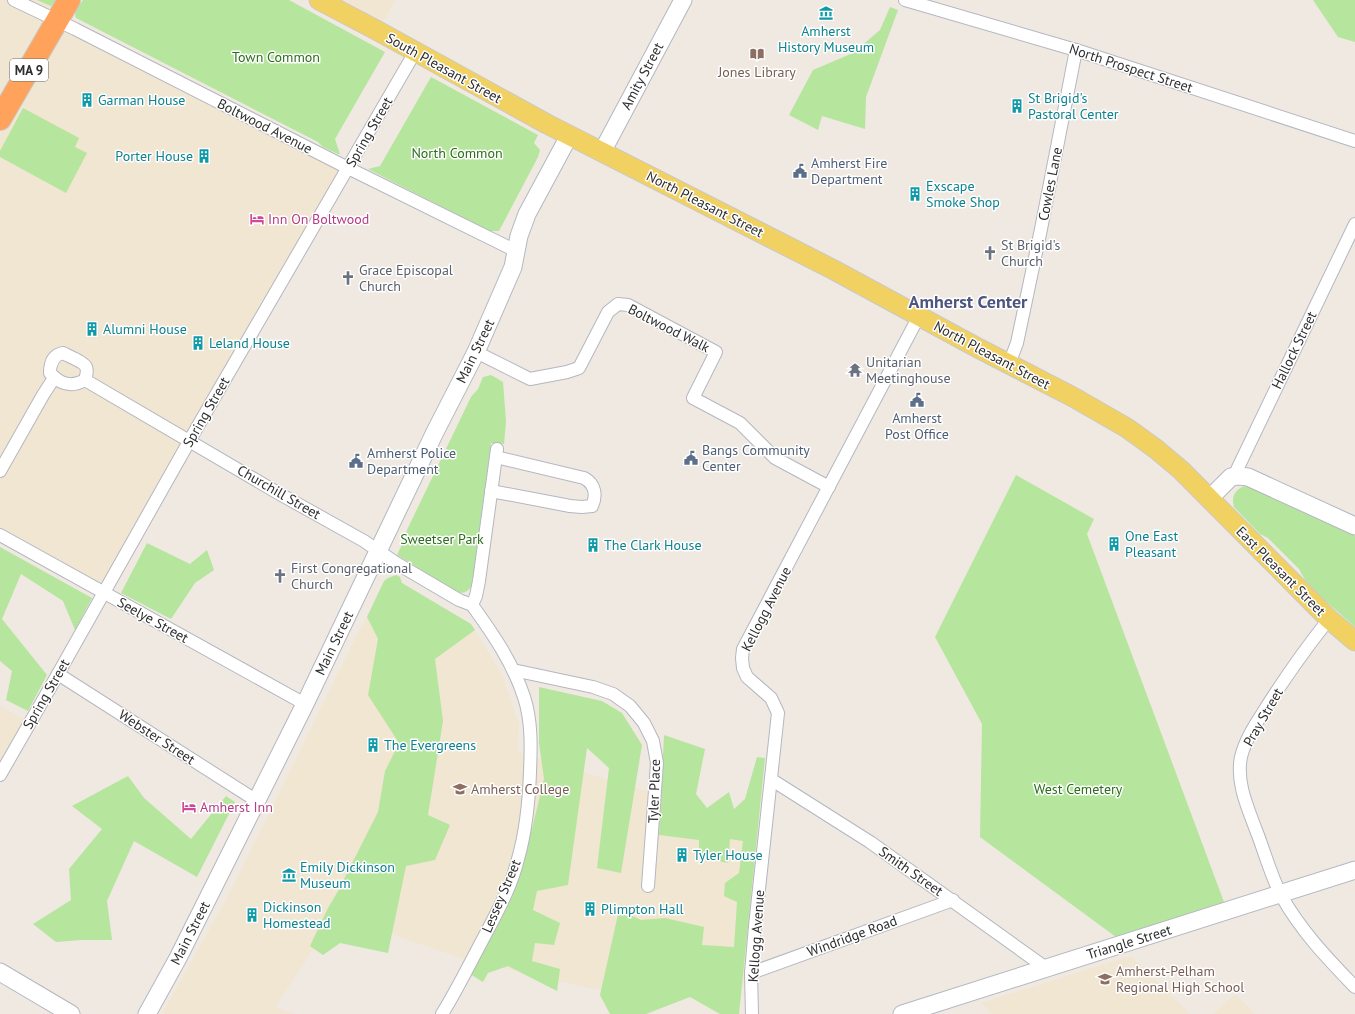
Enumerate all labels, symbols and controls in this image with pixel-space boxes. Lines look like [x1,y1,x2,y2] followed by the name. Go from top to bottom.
[818,5,834,21] museum icon: Amherst History Museum
[778,22,874,56] place label: Amherst History Museum
[383,29,505,107] street label: South Pleasant Street
[617,39,667,113] street label: Amity Street
[1067,40,1195,97] street label: North Prospect Street
[749,46,765,62] library icon: Jones Library
[232,48,320,66] park label: Town Common
[10,59,48,81] road number: MA 9
[717,63,796,81] place label: Jones Library
[1028,89,1119,123] place label: St Brigid's Pastoral Center
[98,91,185,109] place label: Garman House
[79,92,95,108] building icon: Garman House
[342,93,396,170] street label: Spring Street
[214,94,316,158] street label: Boltwood Avenue
[1009,98,1025,114] building icon: St Brigid's Pastoral Center
[411,144,503,162] park label: North Common
[1034,146,1066,222] street label: Cowles Lane
[115,147,193,165] place label: Porter House
[196,148,212,164] building icon: Porter House
[811,154,887,188] place label: Amherst Fire Department
[792,163,808,179] public building icon: Amherst Fire Department
[643,167,767,241] street label: North Pleasant Street
[926,177,1000,211] place label: Exscape Smoke Shop
[907,186,923,202] building icon: Exscape Smoke Shop
[268,210,369,228] place label: Inn On Boltwood
[249,211,265,227] hotel icon: Inn On Boltwood
[1001,236,1061,270] place label: St Brigid's Church
[982,245,998,261] church icon: St Brigid's Church
[359,261,453,295] place label: Grace Episcopal Church
[340,270,356,286] church icon: Grace Episcopal Church
[909,290,1028,313] district label: Amherst Center
[625,300,713,356] street label: Boltwood Walk
[1267,308,1321,392] street label: Hallock Street
[452,316,498,386] street label: Main Street
[931,317,1053,393] street label: North Pleasant Street
[103,320,187,338] place label: Alumni House
[84,321,100,337] building icon: Alumni House
[209,334,290,352] place label: Leland House
[190,335,206,351] building icon: Leland House
[866,353,951,387] place label: Unitarian Meetinghouse
[847,362,863,378] temple icon: Unitarian Meetinghouse
[179,373,233,450] street label: Spring Street
[909,392,925,408] public building icon: Amherst Post Office
[885,409,949,443] place label: Amherst Post Office
[702,441,810,475] place label: Bangs Community Center
[367,444,456,478] place label: Amherst Police Department
[683,450,699,466] public building icon: Bangs Community Center
[348,453,364,469] public building icon: Amherst Police Department
[234,461,324,523] street label: Churchill Street
[1232,522,1330,620] street label: East Pleasant Street
[1125,527,1178,561] place label: One East Pleasant
[400,530,484,548] park label: Sweetser Park
[604,536,702,554] place label: The Clark House
[1106,536,1122,552] building icon: One East Pleasant
[585,537,601,553] building icon: The Clark House
[291,559,412,593] place label: First Congregational Church
[737,564,795,654] street label: Kellogg Avenue
[272,568,288,584] church icon: First Congregational Church
[114,593,192,647] street label: Seelye Street
[311,608,357,678] street label: Main Street
[19,655,73,732] street label: Spring Street
[1239,684,1287,749] street label: Pray Street
[115,706,199,769] street label: Webster Street
[384,736,476,754] place label: The Evergreens
[365,737,381,753] building icon: The Evergreens
[644,759,664,823] street label: Tyler Place
[471,780,569,798] place label: Amherst College
[1034,780,1123,798] park label: West Cemetery
[452,781,468,797] school or university icon: Amherst College
[200,798,273,816] place label: Amherst Inn
[181,799,197,815] hotel icon: Amherst Inn
[875,842,947,900] street label: Smith Street
[693,846,763,864] place label: Tyler House
[674,847,690,863] building icon: Tyler House
[478,857,525,935] street label: Lessey Street
[300,858,395,892] place label: Emily Dickinson Museum
[281,867,297,883] museum icon: Emily Dickinson Museum
[744,889,768,983] street label: Kellogg Avenue
[166,898,214,968] street label: Main Street
[263,898,330,932] place label: Dickinson Homestead
[601,900,684,918] place label: Plimpton Hall
[582,901,598,917] building icon: Plimpton Hall
[244,907,260,923] building icon: Dickinson Homestead
[804,911,900,961] street label: Windridge Road
[1084,921,1174,963] street label: Triangle Street
[1116,962,1244,996] place label: Amherst-Pelham Regional High School
[1097,971,1113,987] school or university icon: Amherst-Pelham Regional High School

